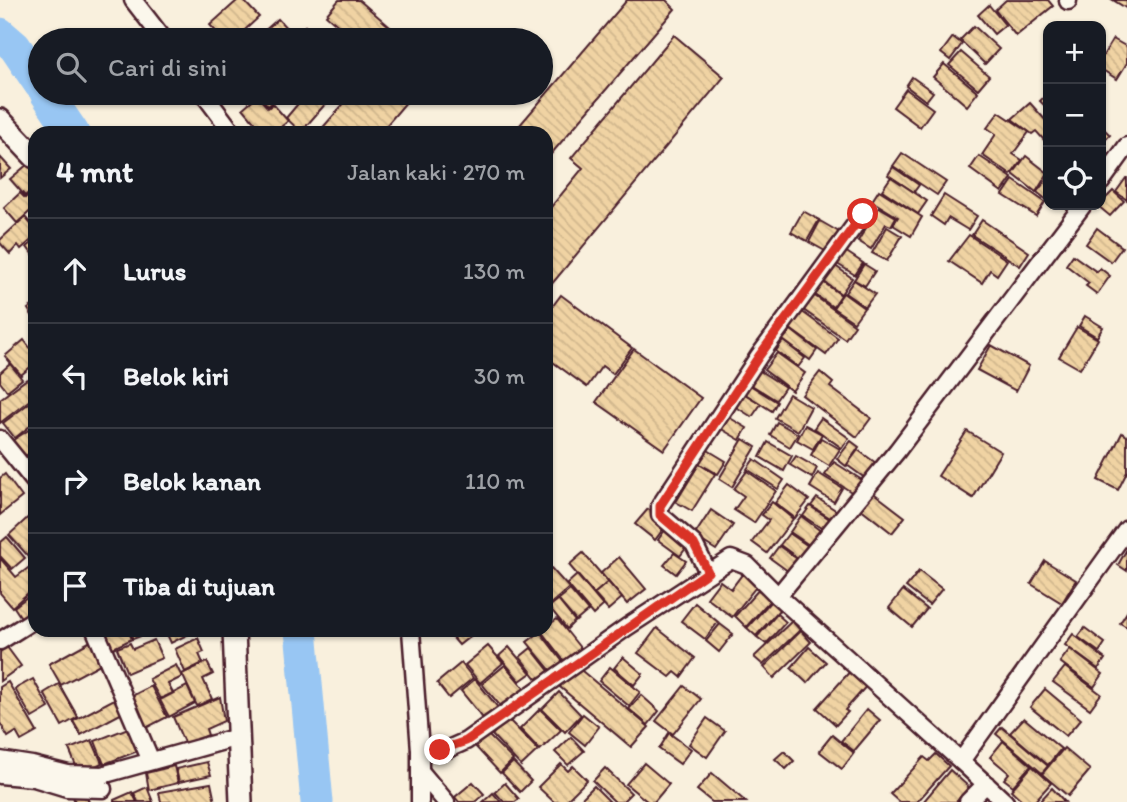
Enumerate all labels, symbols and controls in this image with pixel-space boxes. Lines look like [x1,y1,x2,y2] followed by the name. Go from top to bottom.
[1043,21,1106,210] map controls
[1043,21,1106,84] button: +
[28,28,553,105] search box
[52,48,90,86] icon: search
[108,51,227,83] text: Cari di sini
[1043,84,1106,147] button: −
[1043,147,1106,210] button: locate
[56,153,133,190] text: 4 mnt
[347,158,525,186] text: Jalan kaki · 270 m
[847,198,878,229] route start
[56,252,94,290] icon: ahead
[123,255,186,287] text: Lurus
[463,257,525,285] text: 130 m
[56,357,94,395] icon: left
[123,360,229,392] text: Belok kiri
[474,362,525,390] text: 30 m
[56,462,94,500] icon: right
[123,465,261,497] text: Belok kanan
[465,467,525,495] text: 110 m
[56,567,94,605] icon: arrive
[123,570,275,602] text: Tiba di tujuan
[424,734,455,765] route end

